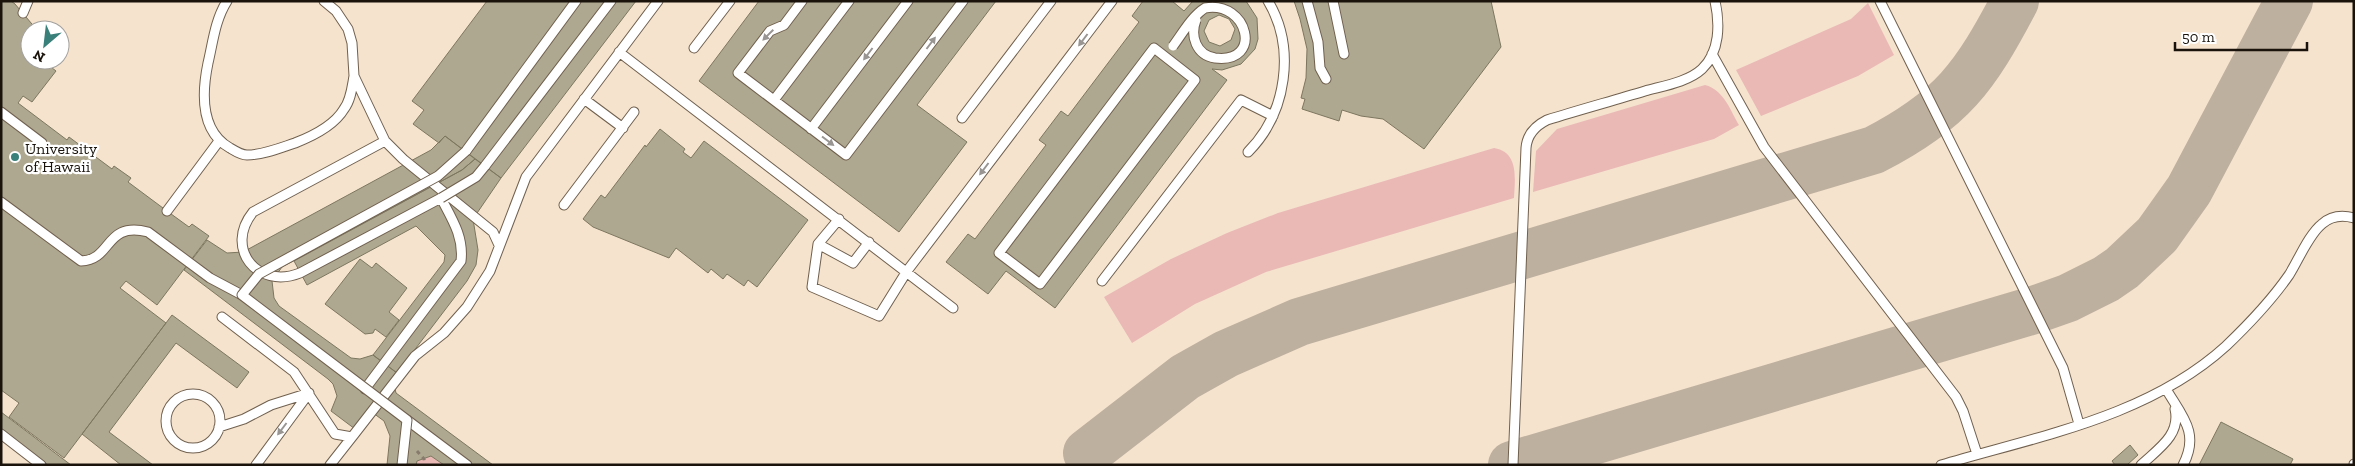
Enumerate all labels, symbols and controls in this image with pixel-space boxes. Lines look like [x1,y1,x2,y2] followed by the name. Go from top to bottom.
[20,20,70,70] north arrow
[2175,20,2308,52] scale bar
[2182,28,2215,46] text: 50 m
[762,29,774,41] one-way arrow
[1077,33,1088,46] one-way arrow
[925,37,936,50] one-way arrow
[30,46,48,66] text: N
[862,47,873,60] one-way arrow
[821,136,834,147] one-way arrow
[25,139,98,176] place label: University of Hawaii
[9,151,21,163] marker: University of Hawaii
[979,162,989,176] one-way arrow
[277,422,287,436] one-way arrow

